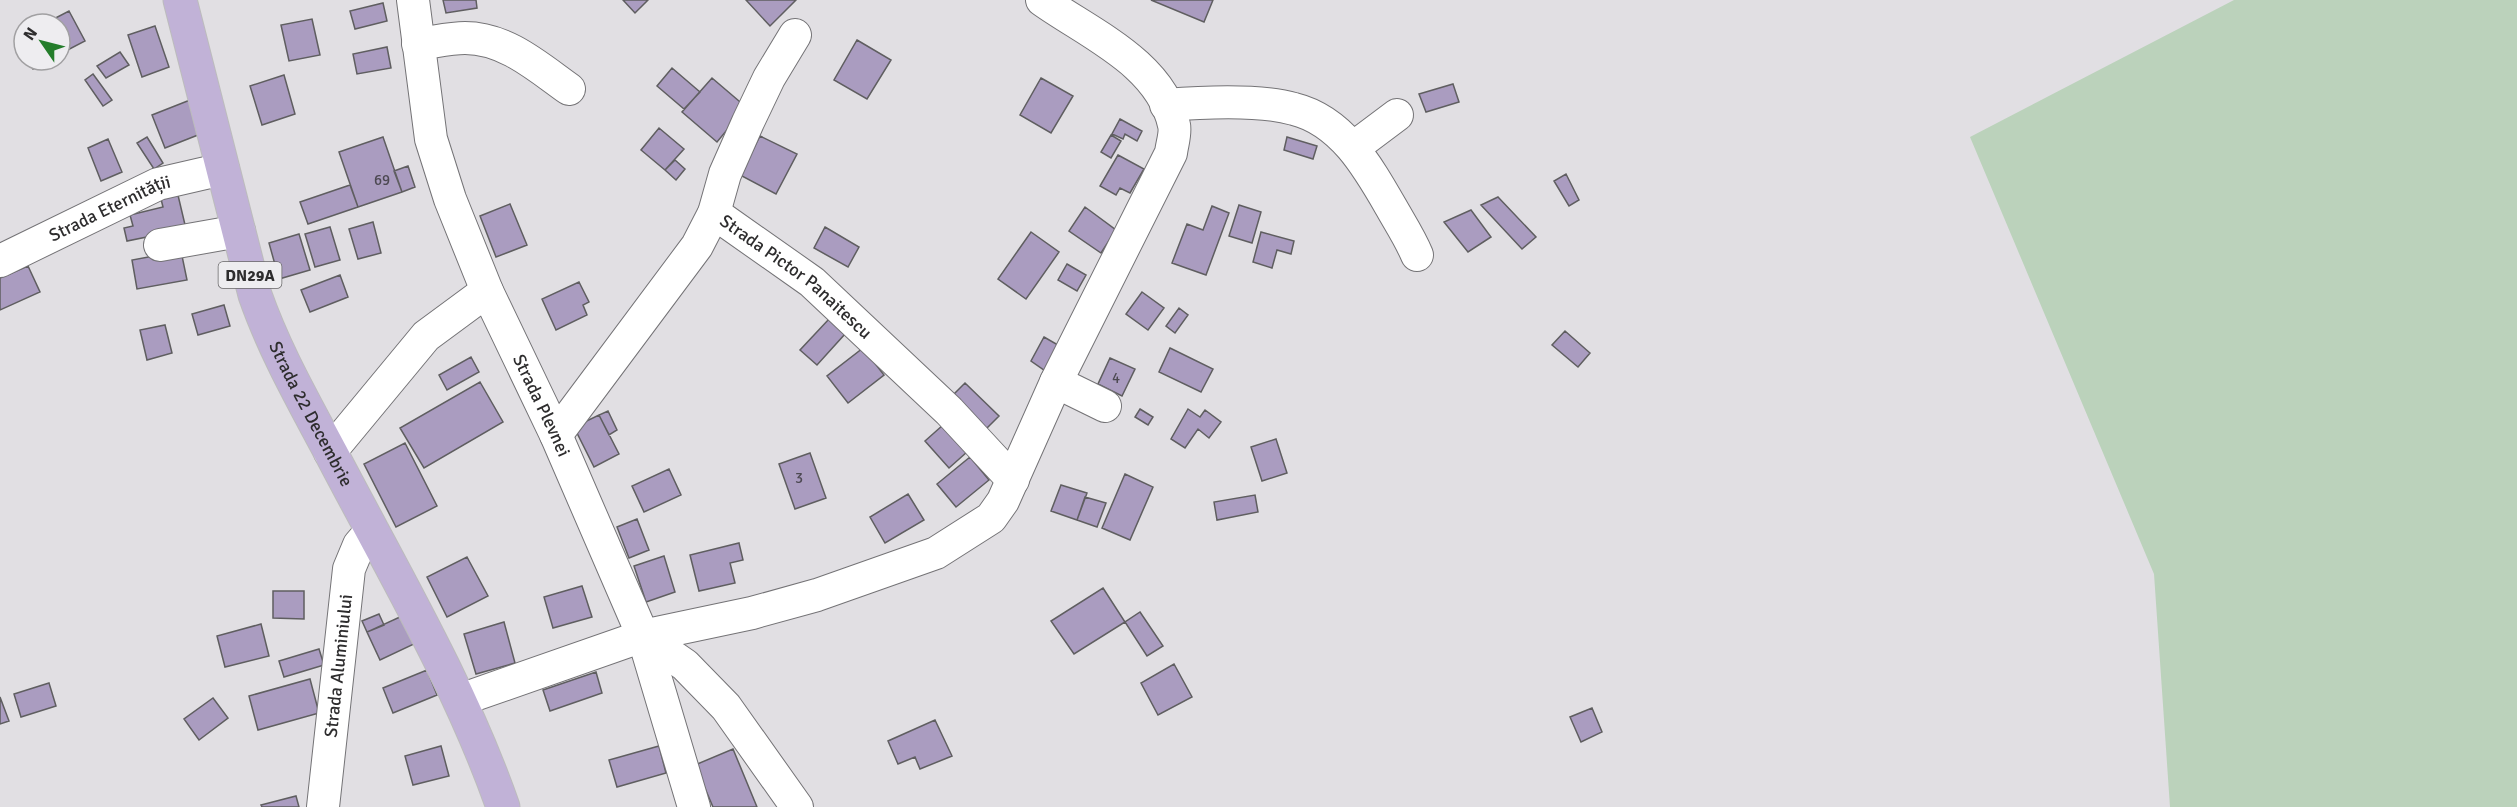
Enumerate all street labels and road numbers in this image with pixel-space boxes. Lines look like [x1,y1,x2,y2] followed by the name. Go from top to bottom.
[45,170,173,246] street label: Strada Eternității
[716,210,877,344] street label: Strada Pictor Panaitescu
[218,262,282,288] road number: DN29A
[264,338,358,490] street label: Strada 22 Decembrie
[508,351,575,460] street label: Strada Plevnei
[320,593,357,739] street label: Strada Aluminiului

